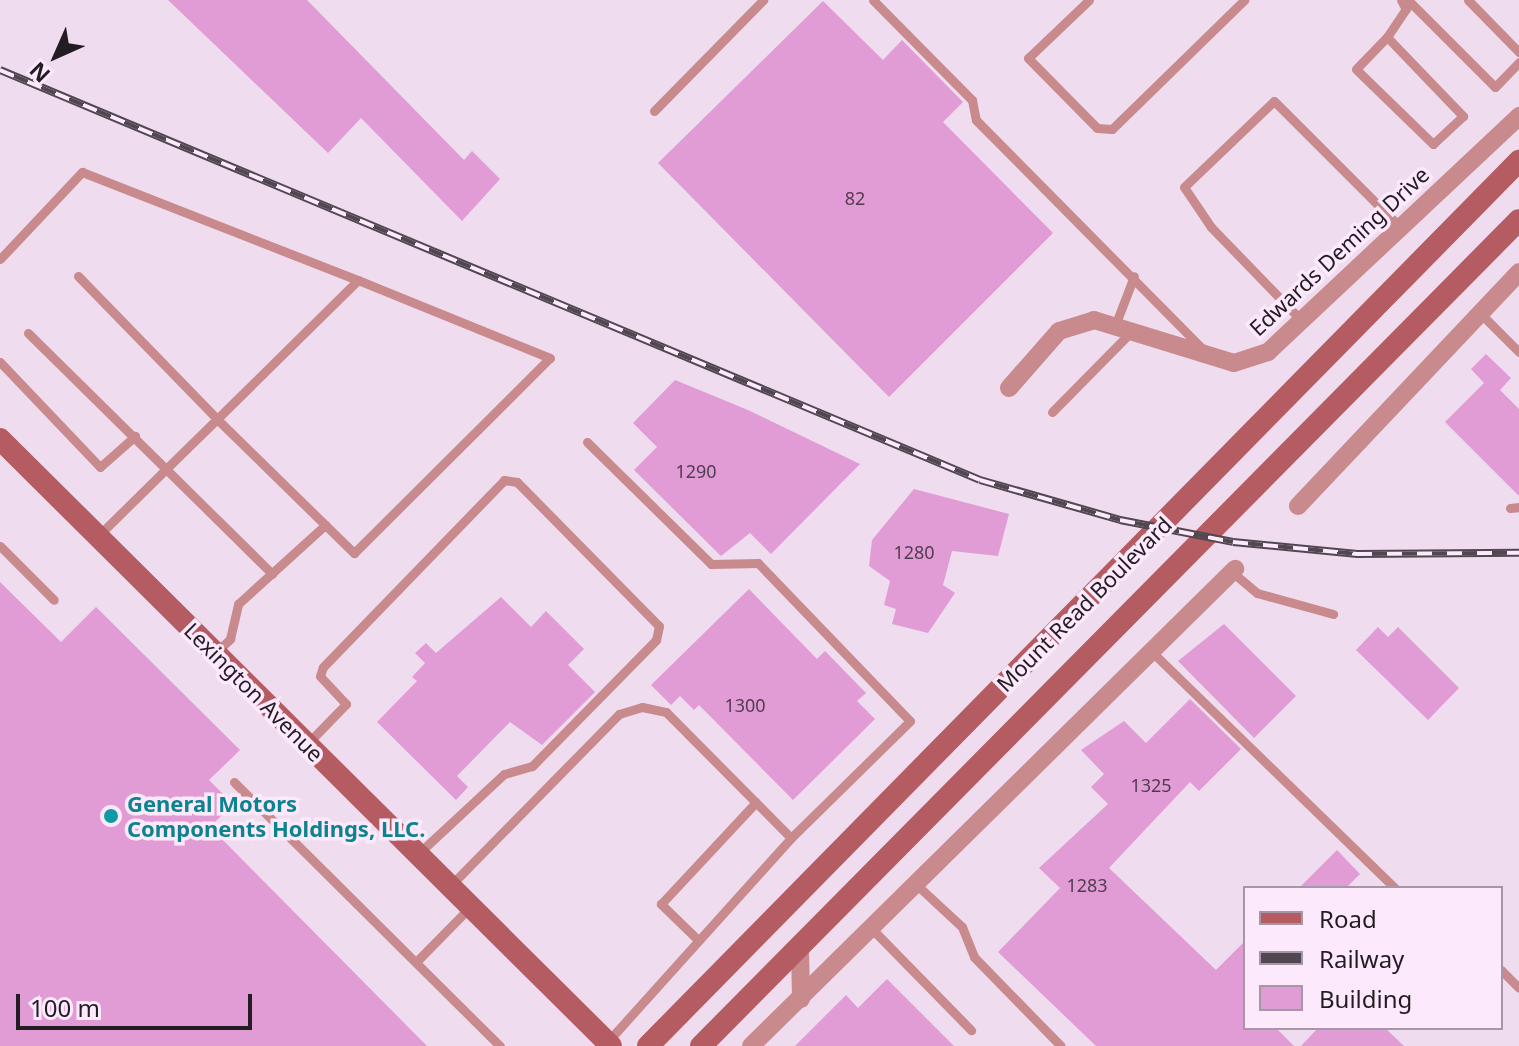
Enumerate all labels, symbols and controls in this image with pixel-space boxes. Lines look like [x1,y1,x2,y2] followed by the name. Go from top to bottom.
[16,16,96,96] north arrow
[22,56,56,90] text: N
[1244,161,1434,341] street label: Edwards Deming Drive
[845,187,865,209] house number: 82
[675,460,717,482] house number: 1290
[991,511,1177,697] street label: Mount Read Boulevard
[893,541,935,563] house number: 1280
[179,617,329,767] street label: Lexington Avenue
[724,694,766,716] house number: 1300
[1130,774,1172,796] house number: 1325
[127,790,425,842] place label: General Motors Components Holdings, LLC.
[102,807,120,825] marker: General Motors Components Holdings, LLC.
[1066,874,1108,896] house number: 1283
[1243,886,1503,1030] legend
[1319,902,1377,935] text: Road
[1319,942,1404,975] text: Railway
[20,978,256,1028] scale bar
[1319,982,1412,1015] text: Building
[30,991,100,1024] text: 100 m

